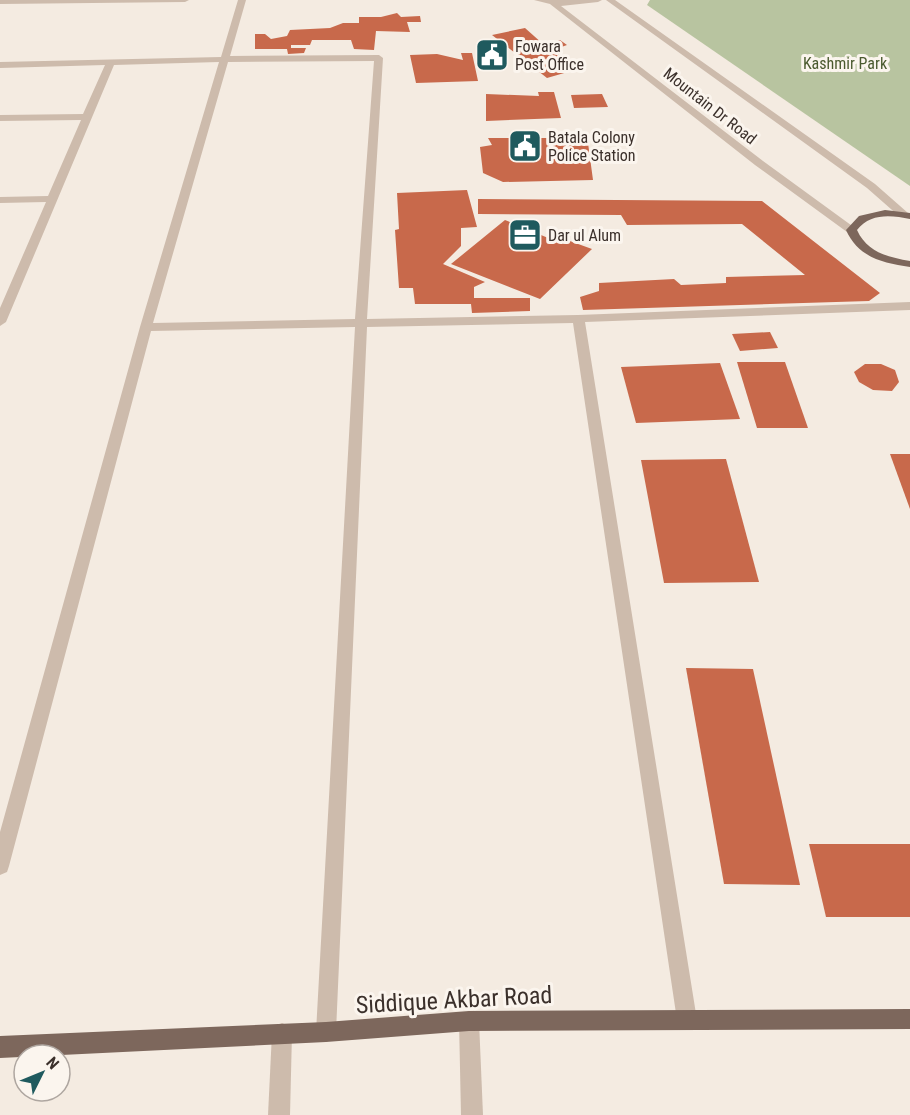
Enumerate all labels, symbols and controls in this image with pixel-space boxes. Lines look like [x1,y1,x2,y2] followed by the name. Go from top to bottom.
[474,37,510,73] public building icon: Fowara Post Office
[515,37,584,74] place label: Fowara Post Office
[803,54,888,73] park label: Kashmir Park
[660,64,760,148] street label: Mountain Dr Road
[507,128,543,164] public building icon: Batala Colony Police Station
[548,128,636,165] place label: Batala Colony Police Station
[507,217,543,253] office icon: Dar ul Alum
[548,226,621,245] place label: Dar ul Alum
[355,981,553,1019] street label: Siddique Akbar Road
[12,1043,72,1103] north arrow
[42,1053,63,1073] text: N

